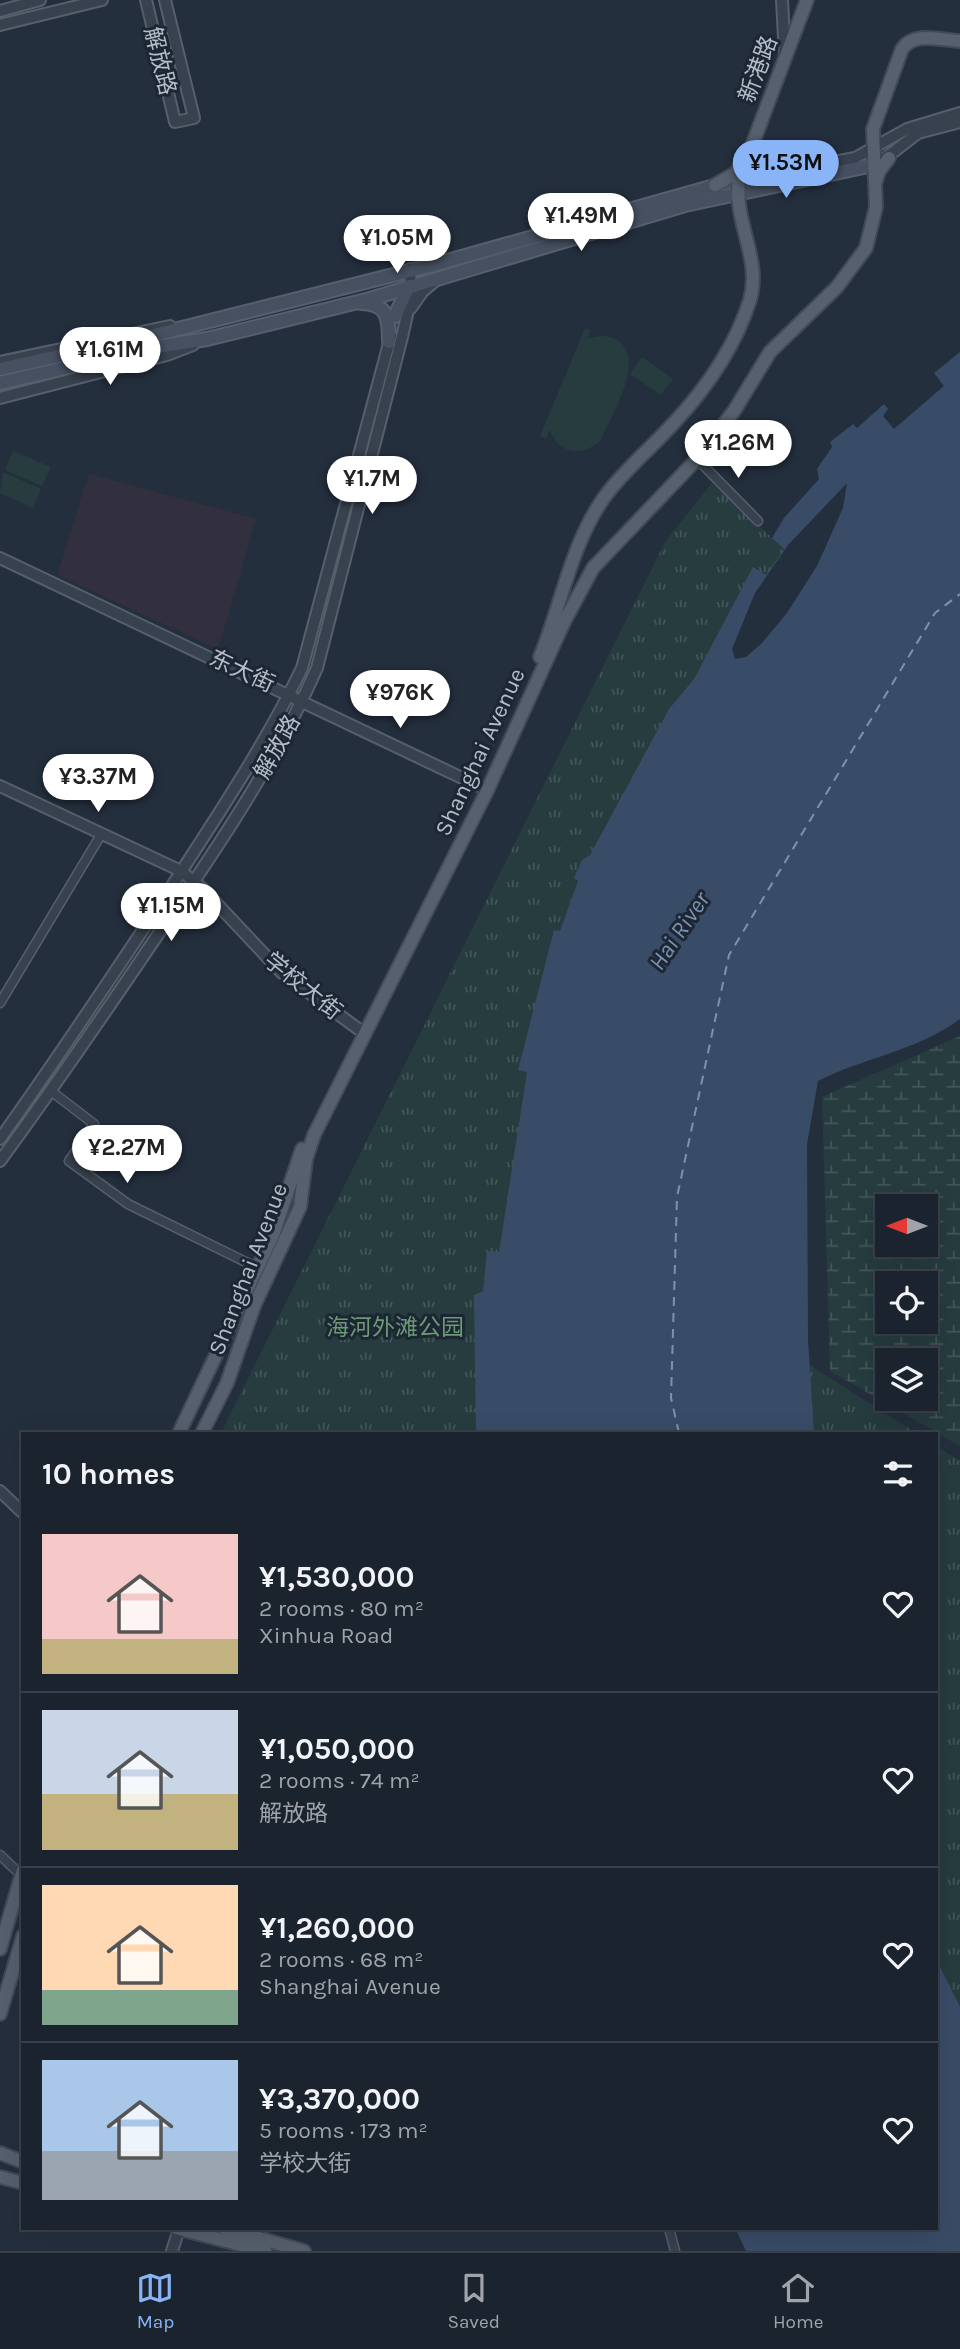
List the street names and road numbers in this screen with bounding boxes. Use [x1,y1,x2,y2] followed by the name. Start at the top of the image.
[139,24,181,98] street label: 解放路
[733,32,783,106] street label: 新港路
[205,644,279,698] street label: 东大街
[429,664,531,840] street label: Shanghai Avenue
[248,710,306,784] street label: 解放路
[259,947,347,1025] street label: 学校大街
[203,1179,293,1359] street label: Shanghai Avenue

